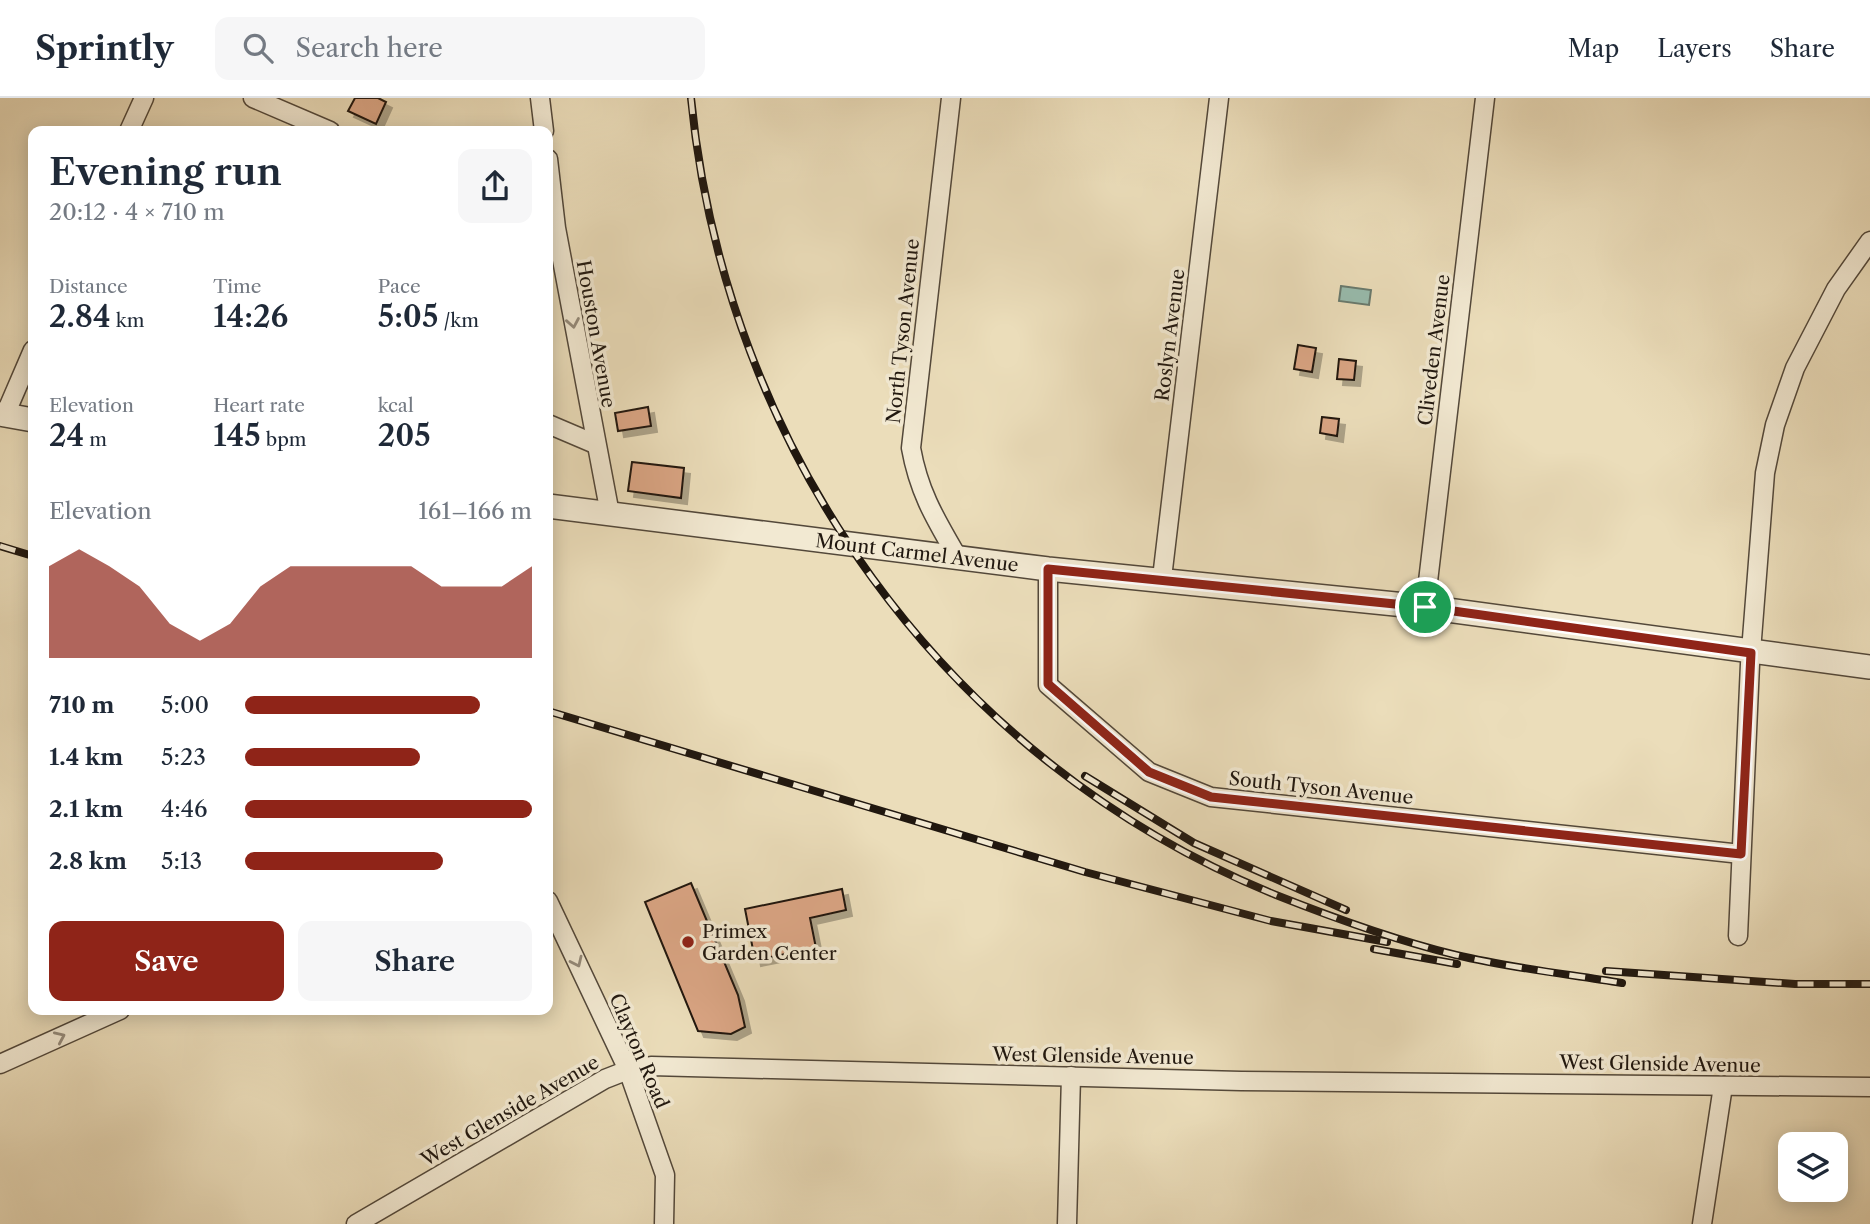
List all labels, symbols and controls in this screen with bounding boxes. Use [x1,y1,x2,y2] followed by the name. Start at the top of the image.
[215,17,705,80] search box
[35,28,173,69] text: Sprintly
[239,29,277,67] icon: search
[295,32,443,64] text: Search here
[1568,34,1619,63] text: Map
[1657,34,1732,63] text: Layers
[1770,34,1835,63] text: Share
[49,148,282,195] text: Evening run
[458,149,532,223] button: share
[49,198,225,226] text: 20:12 · 4 × 710 m
[882,238,924,424] street label: North Tyson Avenue
[572,258,620,410] street label: Houston Avenue
[1150,267,1190,403] street label: Roslyn Avenue
[1413,273,1455,427] street label: Cliveden Avenue
[49,275,128,298] text: Distance
[213,275,261,298] text: Time
[378,275,421,298] text: Pace
[49,298,111,335] text: 2.84
[213,298,288,335] text: 14:26
[378,298,438,335] text: 5:05
[111,309,144,332] text: km
[438,309,479,332] text: /km
[565,318,580,329] one-way arrow
[49,394,134,417] text: Elevation
[213,394,305,417] text: Heart rate
[378,394,414,417] text: kcal
[49,417,84,454] text: 24
[213,417,261,454] text: 145
[378,417,431,454] text: 205
[84,428,107,451] text: m
[261,428,307,451] text: bpm
[49,497,152,525] text: Elevation
[418,497,532,525] text: 161–166 m
[814,529,1020,577] street label: Mount Carmel Avenue
[1395,577,1455,637] pin
[1406,588,1444,626] icon: arrive
[49,691,114,719] text: 710 m
[161,691,209,719] text: 5:00
[49,743,123,771] text: 1.4 km
[161,743,206,771] text: 5:23
[1228,767,1414,809] street label: South Tyson Avenue
[49,795,123,823] text: 2.1 km
[161,795,208,823] text: 4:46
[49,847,127,875] text: 2.8 km
[161,847,202,875] text: 5:13
[702,920,837,965] place label: Primex Garden Center
[49,921,284,1001] button: Save
[298,921,532,1001] button: Share
[680,934,696,950] marker: Primex Garden Center
[569,955,583,968] one-way arrow
[604,990,674,1112] street label: Clayton Road
[53,1031,65,1045] one-way arrow
[991,1043,1194,1069] street label: West Glenside Avenue
[416,1051,603,1172] street label: West Glenside Avenue
[1558,1051,1761,1077] street label: West Glenside Avenue
[1778,1132,1848,1202] map controls
[1778,1132,1848,1202] button: layers

